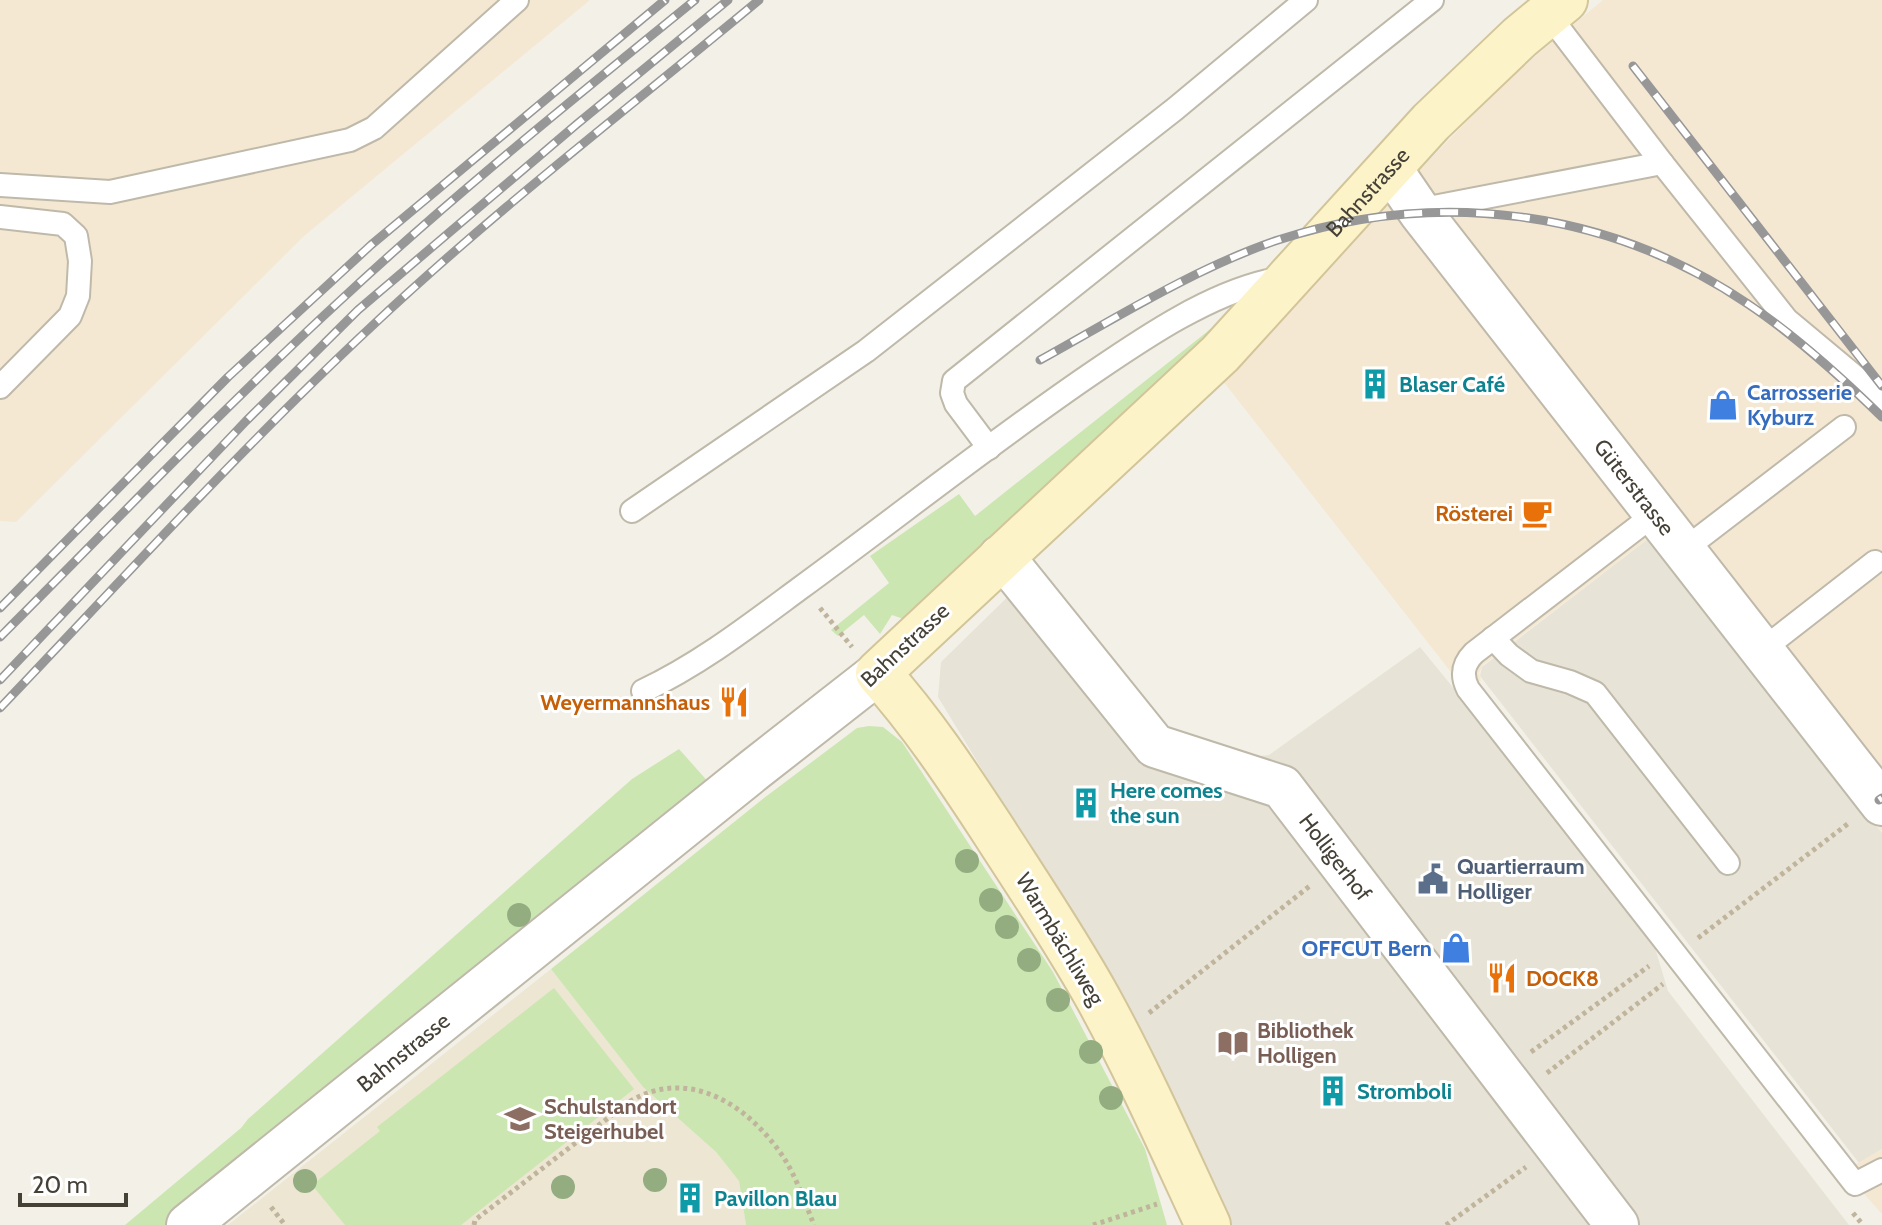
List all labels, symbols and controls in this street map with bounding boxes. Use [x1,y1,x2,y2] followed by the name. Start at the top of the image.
[1320,142,1415,242] street label: Bahnstrasse
[1358,367,1392,401] building icon: Blaser Café
[1399,371,1505,398] place label: Blaser Café
[1747,379,1852,431] place label: Carrosserie Kyburz
[1706,388,1740,422] shop icon: Carrosserie Kyburz
[1589,433,1681,541] street label: Güterstrasse
[1520,496,1554,530] cafe icon: Rösterei
[1435,500,1513,527] place label: Rösterei
[855,597,955,693] street label: Bahnstrasse
[717,685,751,719] restaurant icon: Weyermannshaus
[540,689,710,716] place label: Weyermannshaus
[1110,777,1223,829] place label: Here comes the sun
[1069,786,1103,820] building icon: Here comes the sun
[1294,808,1377,906] street label: Holligerhof
[1457,853,1585,905] place label: Quartierraum Holliger
[1416,862,1450,896] public building icon: Quartierraum Holliger
[1010,868,1111,1011] street label: Warmbächliweg
[1439,931,1473,965] shop icon: OFFCUT Bern
[1301,935,1432,962] place label: OFFCUT Bern
[1485,961,1519,995] restaurant icon: DOCK8
[1526,965,1599,992] place label: DOCK8
[351,1007,455,1097] street label: Bahnstrasse
[1257,1017,1354,1069] place label: Bibliothek Holligen
[1216,1026,1250,1060] library icon: Bibliothek Holligen
[1316,1074,1350,1108] building icon: Stromboli
[1357,1078,1452,1105] place label: Stromboli
[544,1093,677,1145] place label: Schulstandort Steigerhubel
[503,1102,537,1136] school or university icon: Schulstandort Steigerhubel
[20,1157,126,1207] scale bar
[32,1170,88,1199] text: 20 m
[673,1181,707,1215] building icon: Pavillon Blau
[714,1185,837,1212] place label: Pavillon Blau

